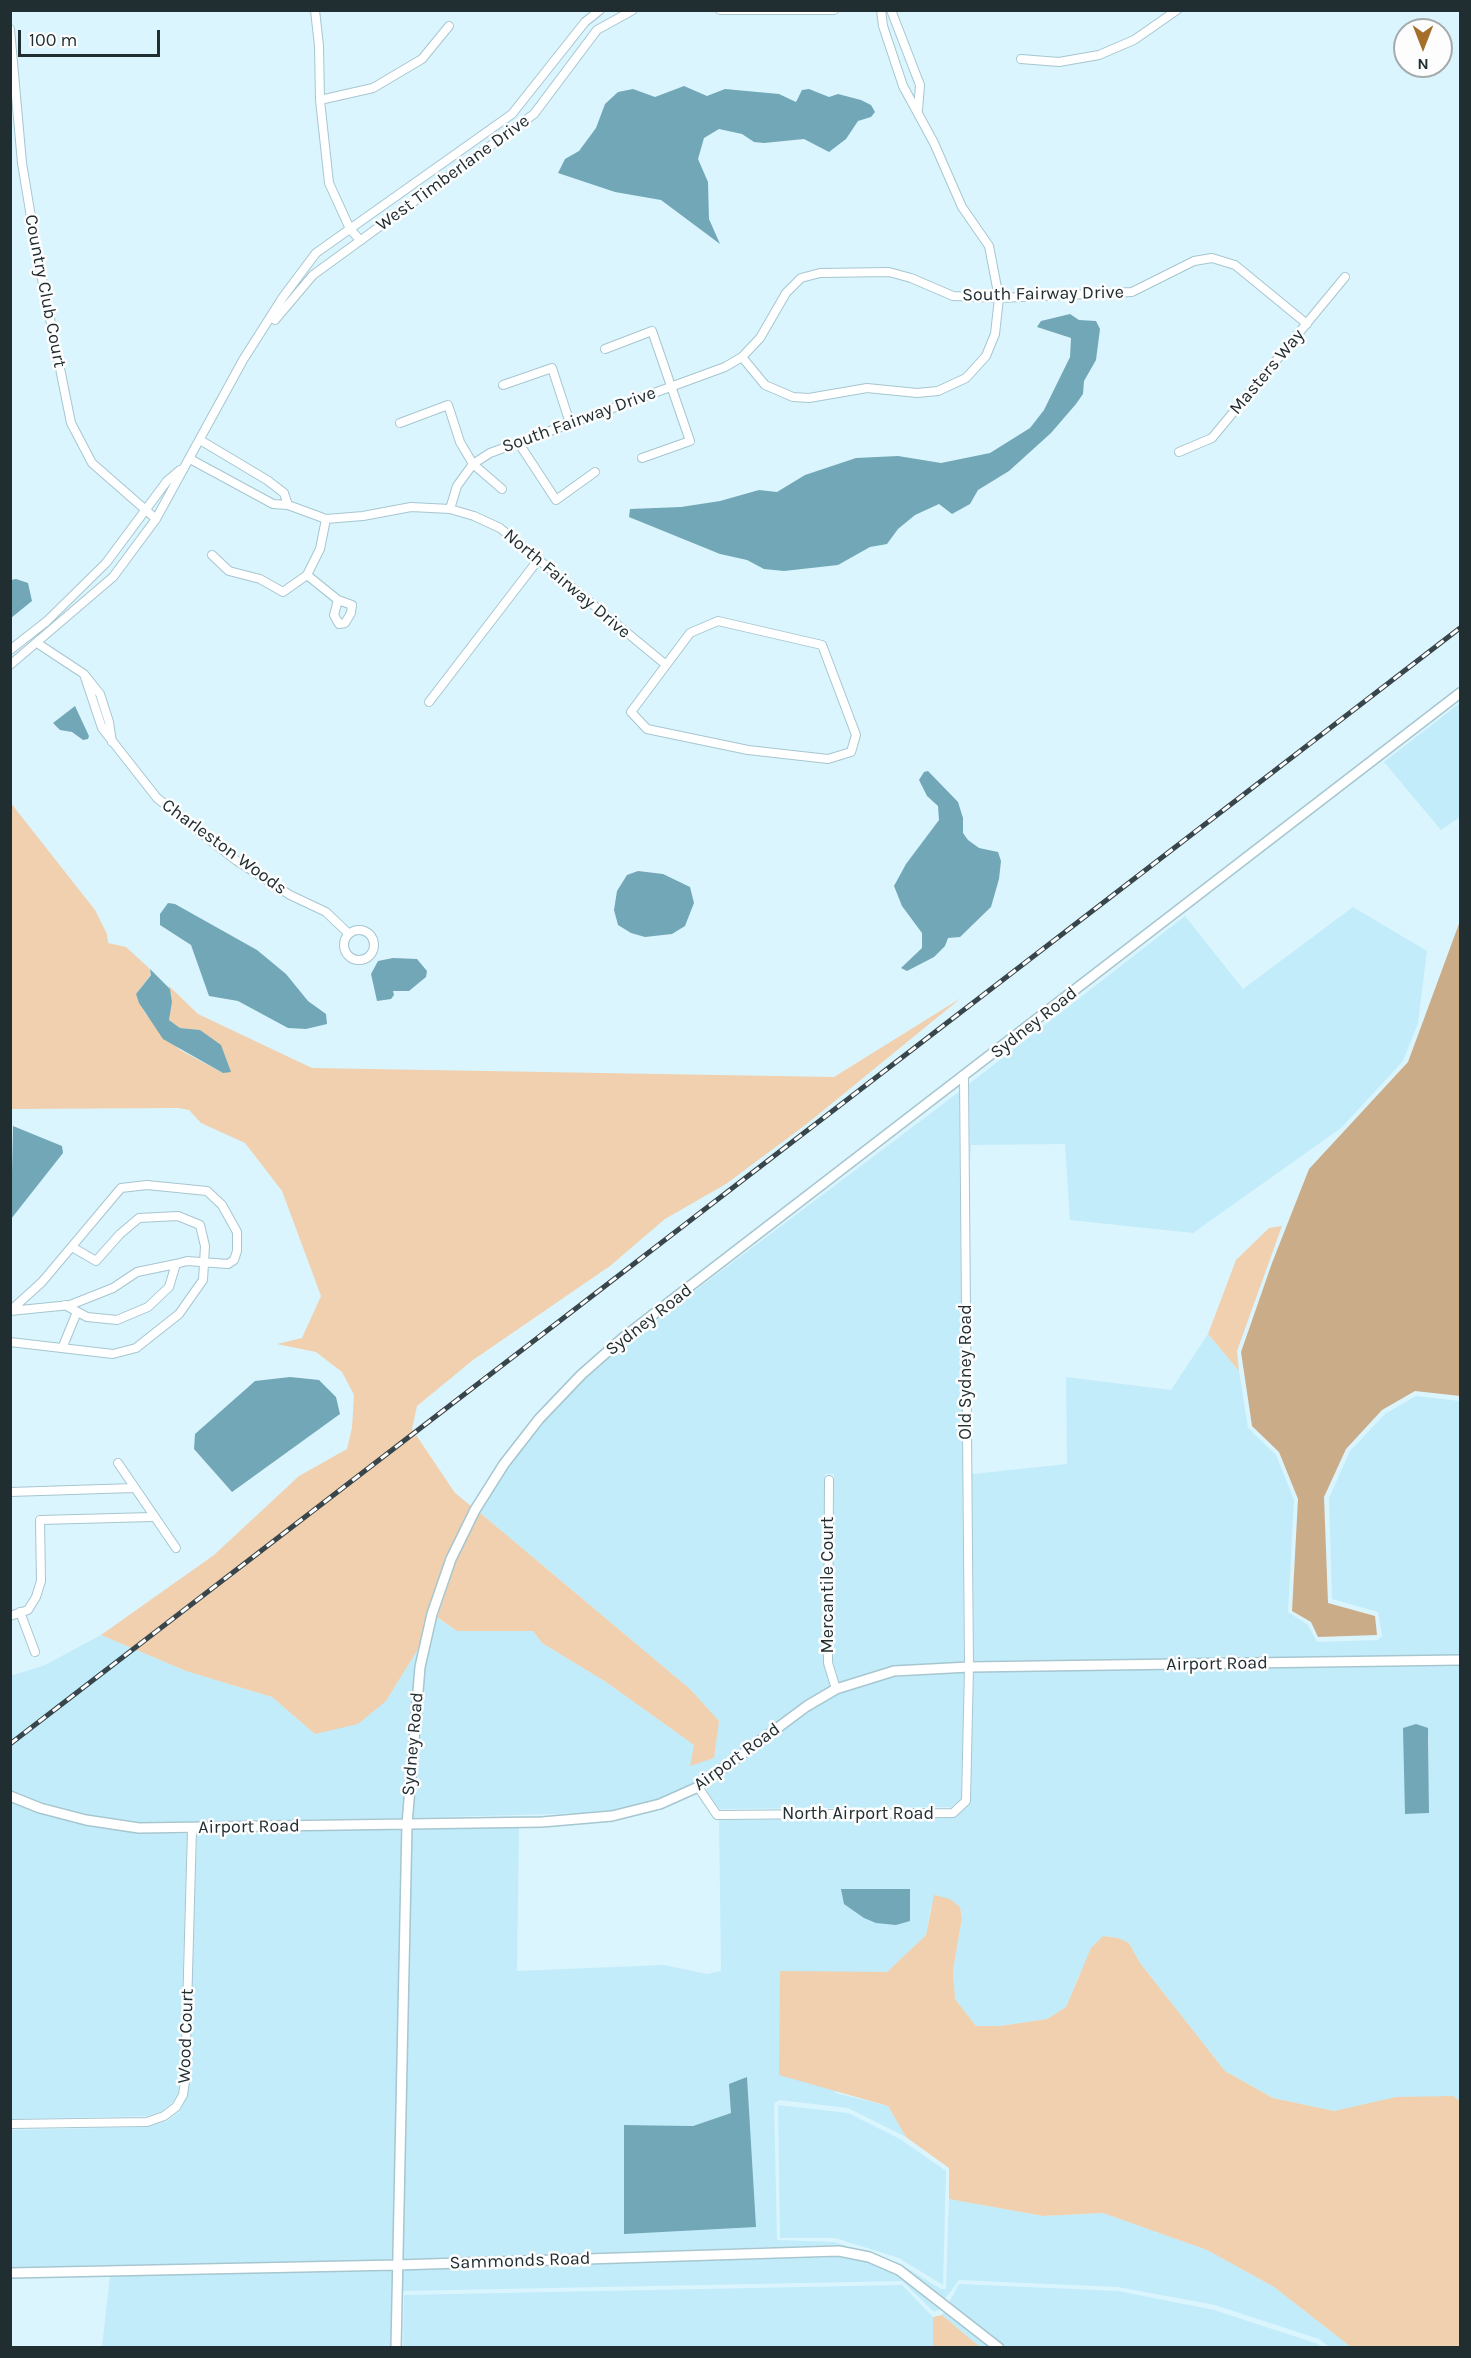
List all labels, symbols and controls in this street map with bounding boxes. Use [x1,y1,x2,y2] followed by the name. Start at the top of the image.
[21,18,164,56] scale bar
[1393,18,1453,78] north arrow
[29,29,77,51] text: 100 m
[1417,55,1429,74] text: N
[372,110,534,236] street label: West Timberlane Drive
[20,213,70,369] street label: Country Club Court
[962,282,1124,306] street label: South Fairway Drive
[1225,325,1309,419] street label: Masters Way
[499,382,659,458] street label: South Fairway Drive
[499,525,635,643] street label: North Fairway Drive
[157,794,291,900] street label: Charleston Woods
[986,982,1082,1064] street label: Sydney Road
[601,1279,697,1361] street label: Sydney Road
[955,1304,977,1440] street label: Old Sydney Road
[817,1517,839,1653] street label: Mercantile Court
[1166,1652,1268,1676] street label: Airport Road
[398,1691,428,1797] street label: Sydney Road
[690,1718,784,1796] street label: Airport Road
[782,1803,934,1825] street label: North Airport Road
[198,1815,300,1839] street label: Airport Road
[174,1988,198,2084] street label: Wood Court
[449,2248,591,2274] street label: Sammonds Road

